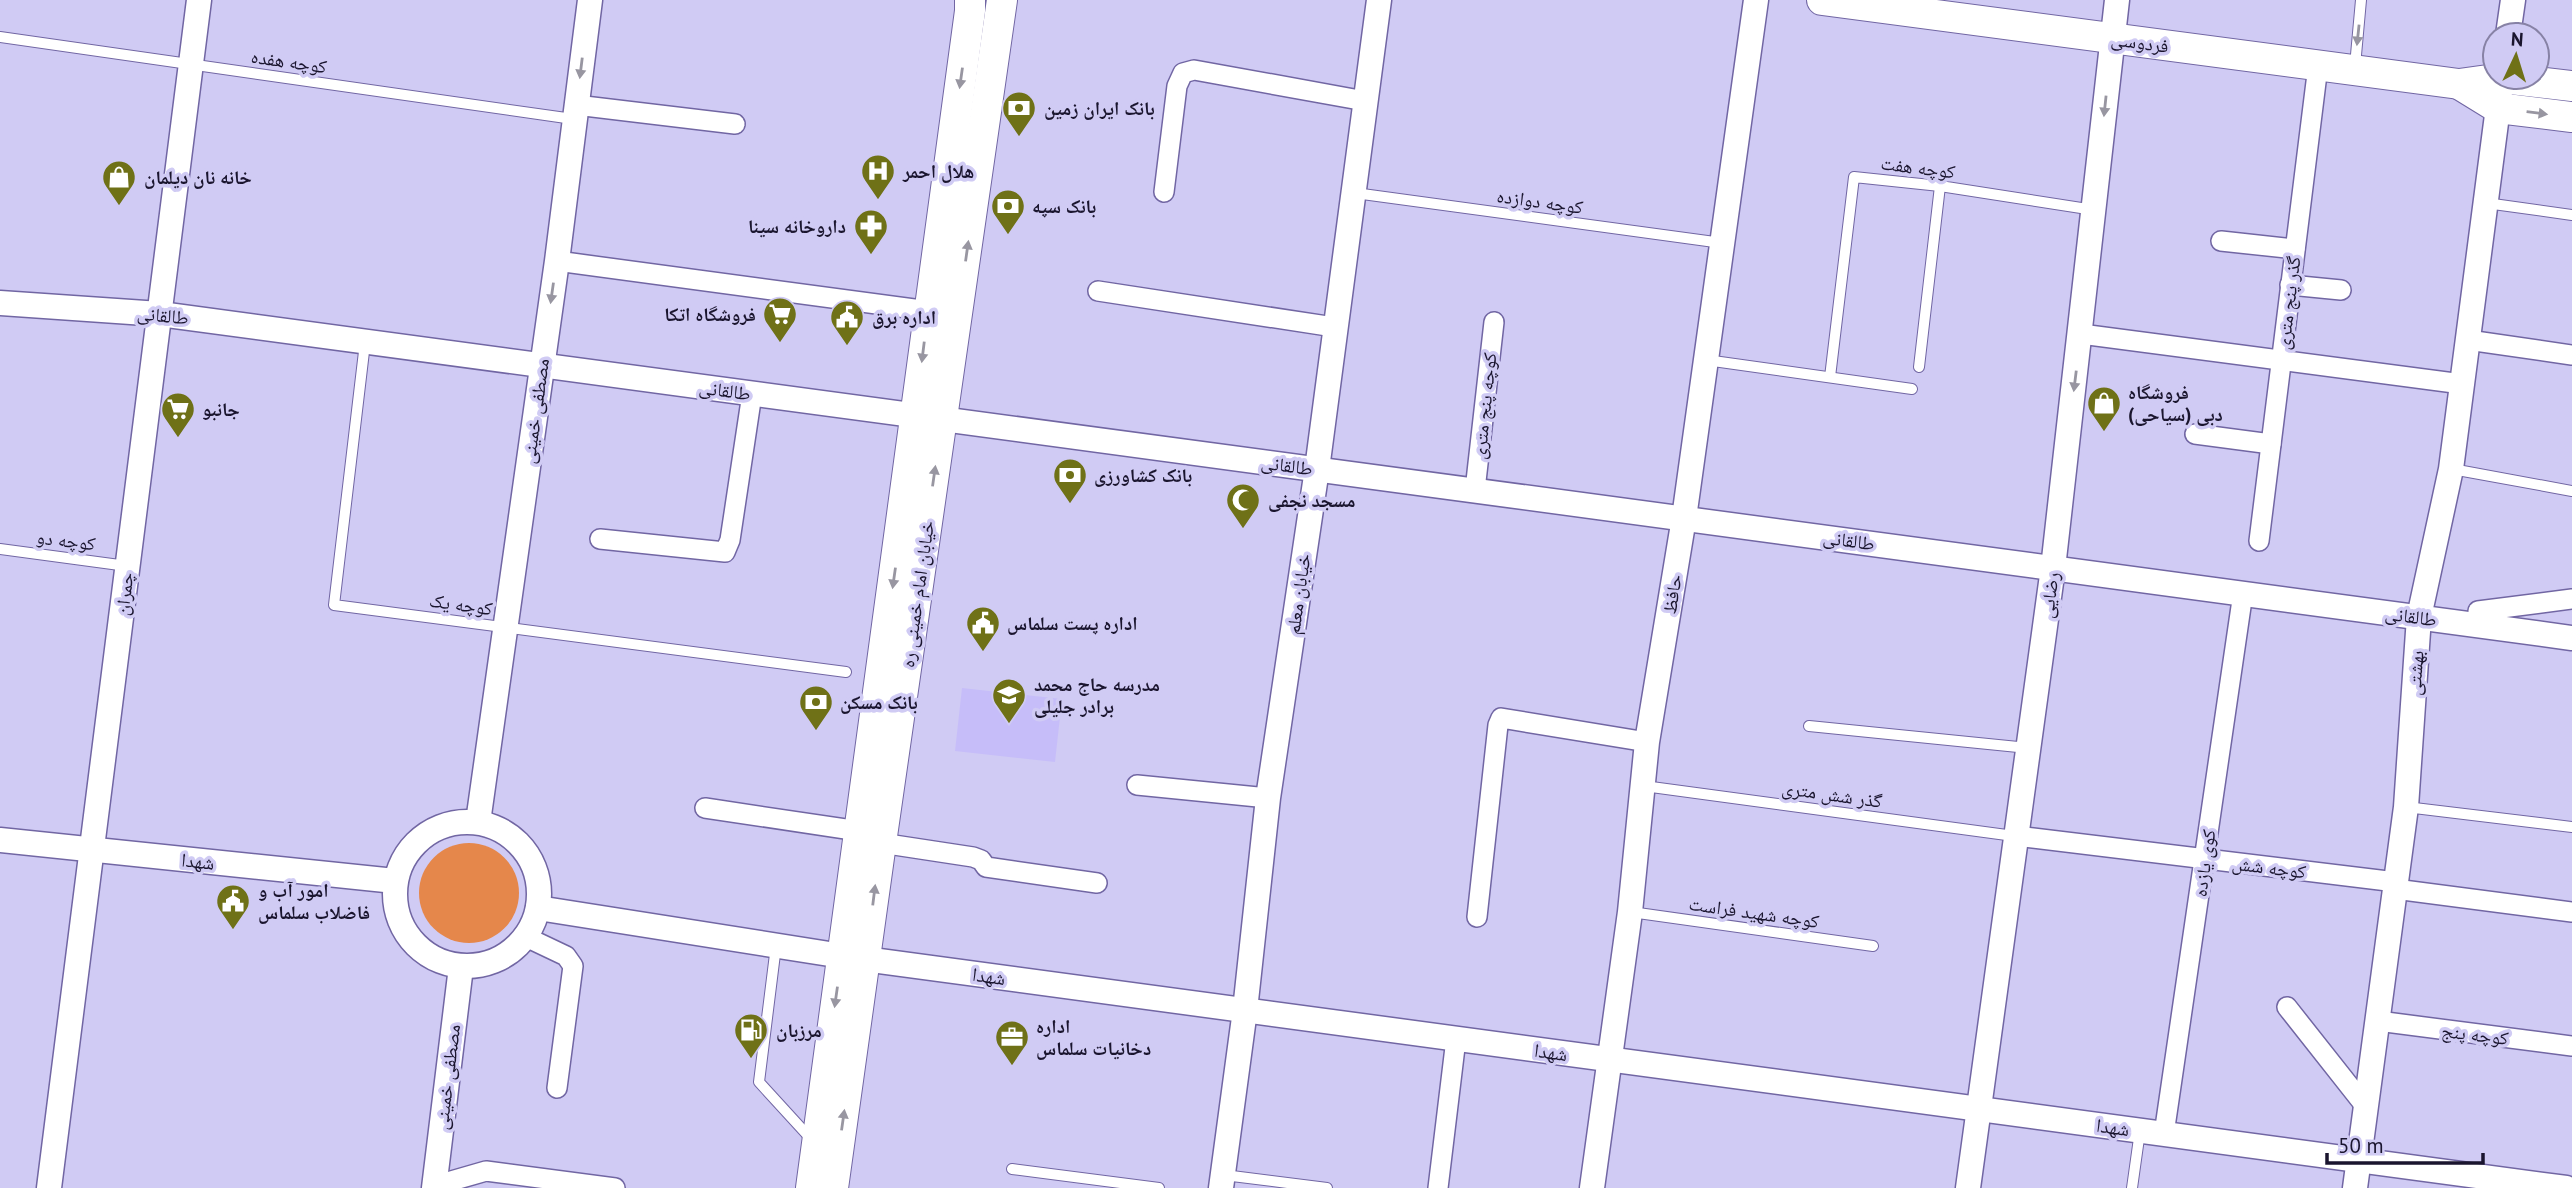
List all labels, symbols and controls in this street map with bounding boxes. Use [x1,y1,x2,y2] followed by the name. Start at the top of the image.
[2481,21,2551,91] north arrow
[2352,25,2363,47] one-way arrow
[2110,26,2170,58] street label: فردوسی
[2510,27,2524,51] text: N
[250,44,329,78] street label: کوچه هفده
[576,57,587,79] one-way arrow
[955,67,966,89] one-way arrow
[1000,89,1038,138] bank icon: بانک ایران زمین
[2099,95,2110,117] one-way arrow
[1044,96,1155,120] place label: بانک ایران زمین
[2526,107,2548,118] one-way arrow
[1879,151,1957,183] street label: کوچه هفت
[859,152,897,201] hospital icon: هلال احمر
[100,158,138,207] shop icon: خانه نان دیلمان
[902,159,974,183] place label: هلال احمر
[144,165,252,189] place label: خانه نان دیلمان
[1495,183,1585,219] street label: کوچه دوازده
[989,187,1027,236] bank icon: بانک سپه
[1032,194,1096,218] place label: بانک سپه
[852,207,890,256] pharmacy icon: داروخانه سینا
[748,214,846,238] place label: داروخانه سینا
[961,240,972,262] one-way arrow
[2270,255,2307,351] street label: گذر پنج متری
[546,282,557,304] one-way arrow
[761,295,799,344] supermarket icon: فروشگاه اتکا
[828,298,866,347] public building icon: اداره برق
[136,300,190,330] street label: طالقانی
[664,302,756,326] place label: فروشگاه اتکا
[872,305,936,329] place label: اداره برق
[918,341,929,363] one-way arrow
[1466,351,1503,461] street label: کوچه پنج متری
[516,357,554,465] street label: مصطفی خمینی
[2070,370,2081,392] one-way arrow
[698,375,752,405] street label: طالقانی
[2128,380,2223,426] place label: فروشگاه دبی (سیاحی)
[2085,384,2123,433] shop icon: فروشگاه دبی (سیاحی)
[159,390,197,439] supermarket icon: جانبو
[202,397,240,421] place label: جانبو
[1260,450,1314,480] street label: طالقانی
[1051,456,1089,505] bank icon: بانک کشاورزی
[1094,463,1192,487] place label: بانک کشاورزی
[929,465,940,487] one-way arrow
[1224,481,1262,530] mosque icon: مسجد نجفی
[1268,488,1355,512] place label: مسجد نجفی
[895,519,941,669] street label: خیابان امام خمینی ره
[35,524,97,556] street label: کوچه دو
[1822,525,1876,555] street label: طالقانی
[1280,552,1317,636] street label: خیابان معلم
[888,567,899,589] one-way arrow
[2034,570,2064,620] street label: رضایی
[109,571,139,617] street label: چمران
[1657,573,1687,615] street label: حافظ
[428,588,494,620] street label: کوچه یک
[2384,601,2438,631] street label: طالقانی
[964,604,1002,653] public building icon: اداره پست سلماس
[1007,611,1138,635] place label: اداره پست سلماس
[2401,650,2429,696] street label: بهشتی
[1034,672,1160,718] place label: مدرسه حاج محمد برادر جلیلی
[990,676,1028,725] school or university icon: مدرسه حاج محمد برادر جلیلی
[797,683,835,732] bank icon: بانک مسکن
[840,690,918,714] place label: بانک مسکن
[1780,775,1884,813] street label: گذر شش متری
[2187,828,2221,898] street label: کوی یازده
[180,847,216,875] street label: شهدا
[2231,851,2307,883] street label: کوچه شش
[258,878,370,924] place label: امور آب و فاضلاب سلماس
[214,882,252,931] public building icon: امور آب و فاضلاب سلماس
[868,884,879,906] one-way arrow
[1687,891,1821,933] street label: کوچه شهید فراست
[971,962,1007,990] street label: شهدا
[831,987,842,1009] one-way arrow
[732,1011,770,1060] fuel station icon: مرزبان
[1036,1014,1151,1060] place label: اداره دخانیات سلماس
[776,1018,822,1042] place label: مرزبان
[993,1018,1031,1067] office icon: اداره دخانیات سلماس
[2440,1018,2510,1051] street label: کوچه پنج
[429,1023,465,1131] street label: مصطفی خمینی
[1533,1038,1569,1066] street label: شهدا
[838,1109,849,1131] one-way arrow
[2095,1113,2131,1141] street label: شهدا
[2327,1122,2483,1166] scale bar
[2338,1132,2384,1159] text: 50 m

